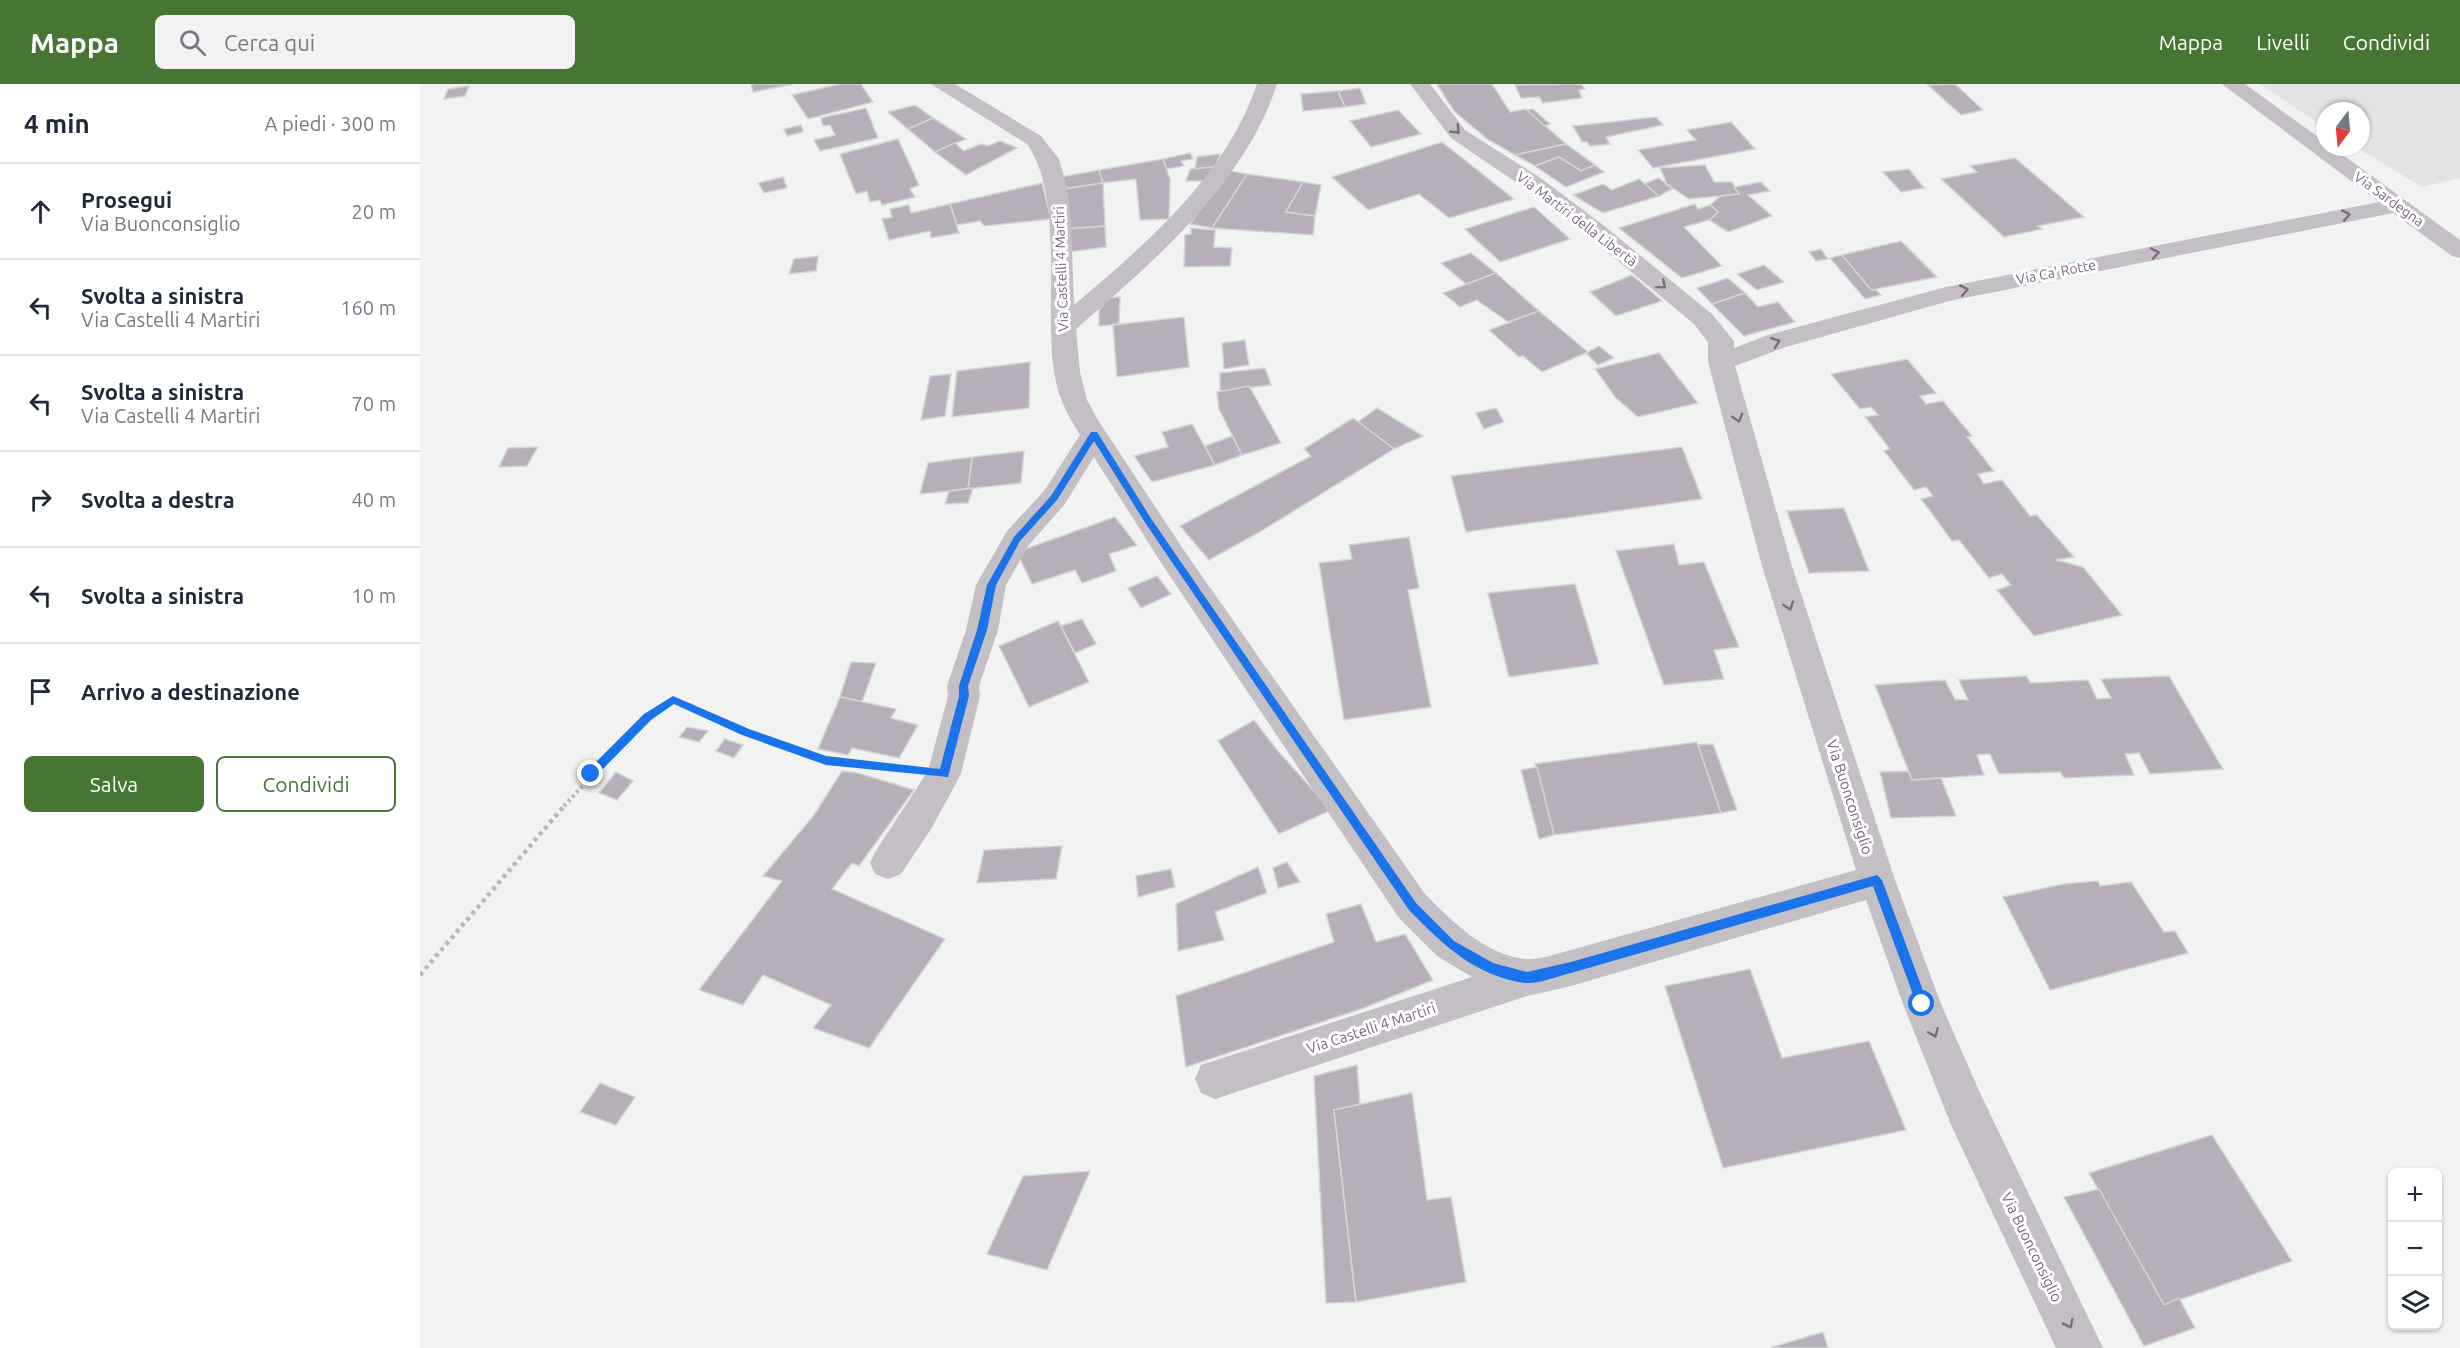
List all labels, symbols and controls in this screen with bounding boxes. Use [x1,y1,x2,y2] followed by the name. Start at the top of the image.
[155,15,575,69] search box
[176,26,209,59] icon: search
[30,27,119,58] text: Mappa
[224,30,315,55] text: Cerca qui
[2159,30,2223,54] text: Mappa
[2256,30,2310,54] text: Livelli
[2343,30,2430,54] text: Condividi
[2316,102,2370,156] north arrow
[24,109,90,138] text: 4 min
[265,112,396,135] text: A piedi · 300 m
[1448,123,1459,134] one-way arrow
[1514,168,1640,270] street label: Via Martiri della Libertà
[2351,168,2427,230] street label: Via Sardegna
[81,187,172,212] text: Prosegui
[24,195,57,228] icon: ahead
[352,200,396,223] text: 20 m
[1051,206,1071,332] street label: Via Castelli 4 Martiri
[2341,209,2351,222] one-way arrow
[81,212,241,235] text: Via Buonconsiglio
[2150,247,2160,260] one-way arrow
[2015,256,2097,288] street label: Via Ca' Rotte
[1655,277,1666,288] one-way arrow
[81,283,244,308] text: Svolta a sinistra
[1958,284,1968,297] one-way arrow
[24,291,57,324] icon: left
[340,296,396,319] text: 160 m
[81,308,260,331] text: Via Castelli 4 Martiri
[1770,336,1780,349] one-way arrow
[81,379,244,404] text: Svolta a sinistra
[24,387,57,420] icon: left
[352,392,396,415] text: 70 m
[81,404,260,427] text: Via Castelli 4 Martiri
[1731,412,1743,423] one-way arrow
[24,483,57,516] icon: right
[81,487,235,512] text: Svolta a destra
[352,488,396,511] text: 40 m
[24,579,57,612] icon: left
[81,583,244,608] text: Svolta a sinistra
[352,584,396,607] text: 10 m
[1782,600,1795,611] one-way arrow
[24,675,57,708] icon: arrive
[81,679,300,704] text: Arrivo a destinazione
[1823,737,1877,857] street label: Via Buonconsiglio
[24,756,204,812] button: Salva
[216,756,396,812] button: Condividi
[577,760,603,786] route end
[1908,990,1934,1016] route start
[1304,999,1438,1057] street label: Via Castelli 4 Martiri
[1927,1026,1939,1037] one-way arrow
[2388,1168,2442,1330] map controls
[2388,1168,2442,1222] button: +
[1998,1190,2066,1304] street label: Via Buonconsiglio
[2388,1222,2442,1276] button: −
[2388,1276,2442,1330] button: layers
[2061,1318,2073,1329] one-way arrow

